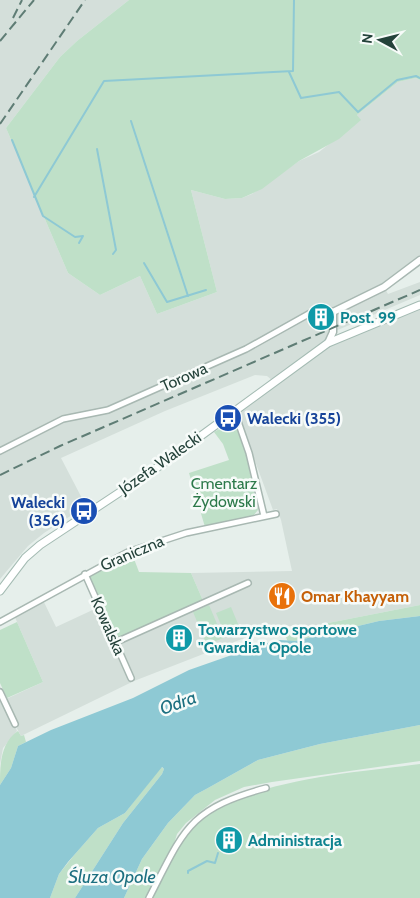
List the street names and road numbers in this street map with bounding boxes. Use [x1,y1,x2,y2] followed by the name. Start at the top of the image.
[158,358,210,396] street label: Torowa
[114,428,205,499] street label: Józefa Walecki
[97,531,167,575] street label: Graniczna
[87,594,129,658] street label: Kowalska

